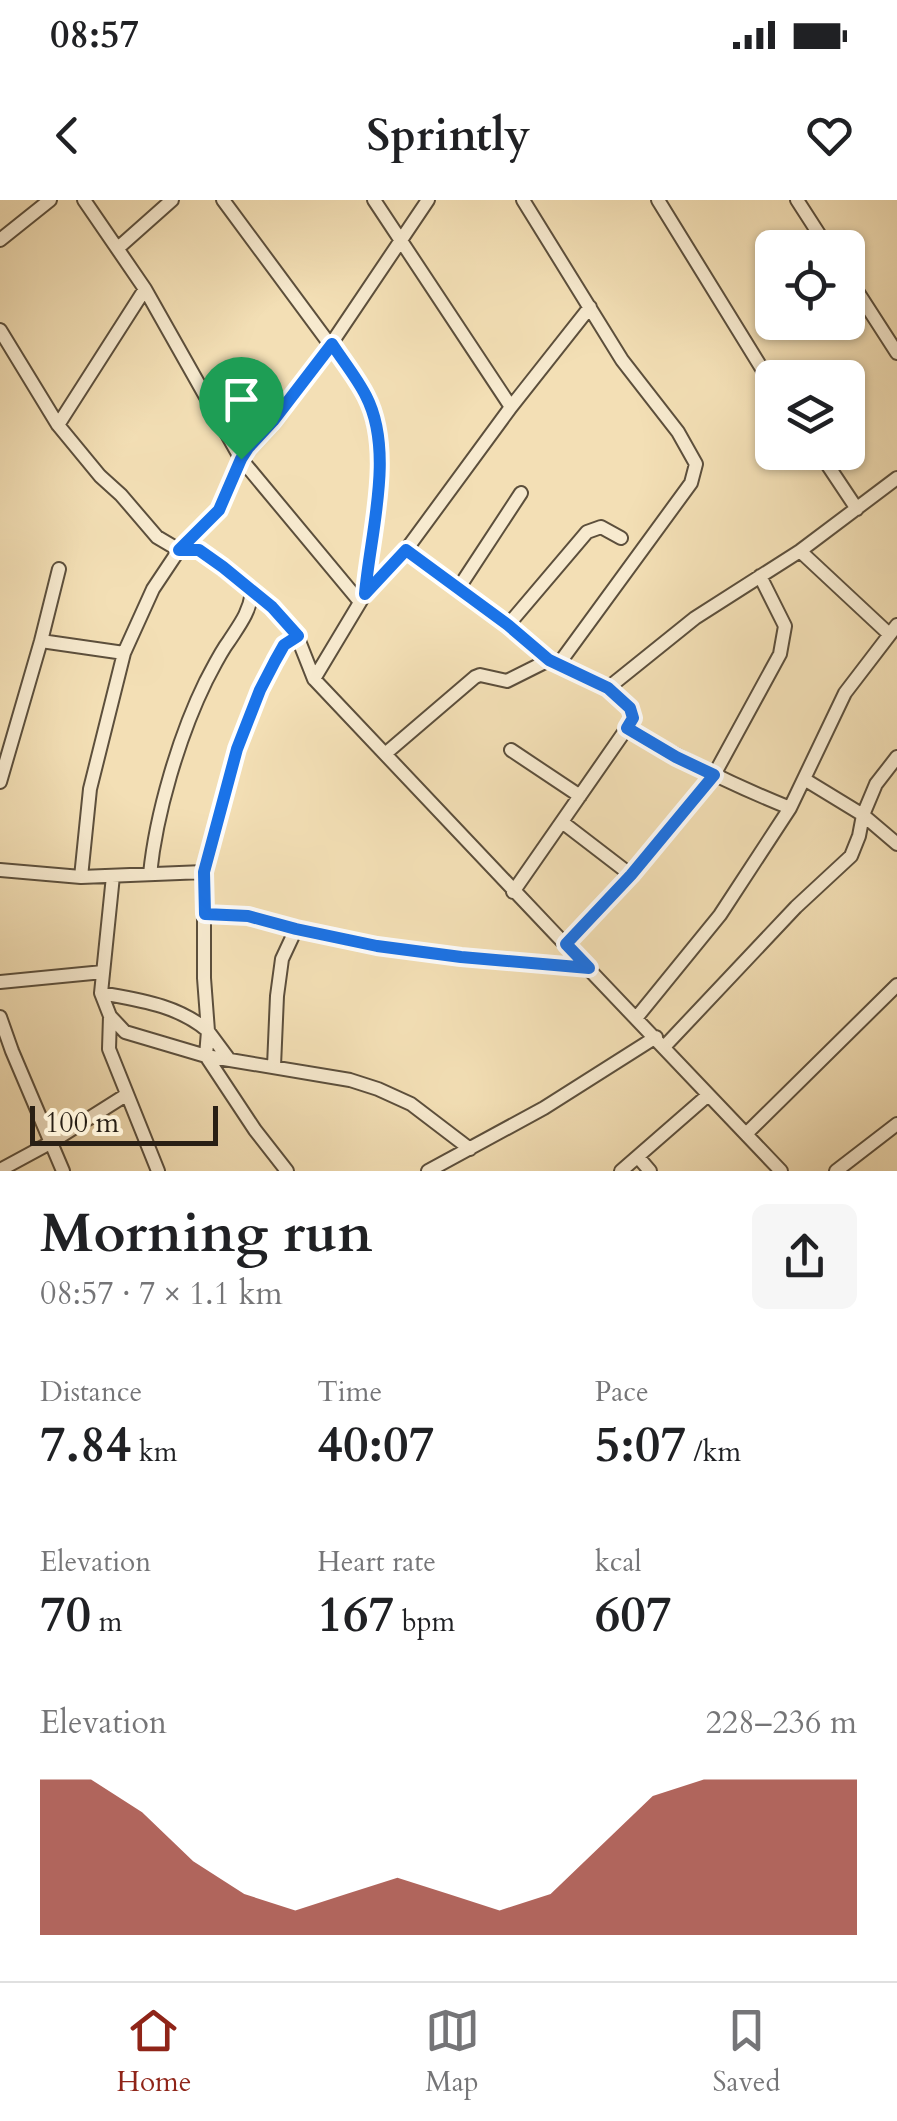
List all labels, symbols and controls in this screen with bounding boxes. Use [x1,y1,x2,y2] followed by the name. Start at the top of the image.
[50,9,139,61] text: 08:57
[367,105,530,166] text: Sprintly
[40,108,95,163] icon: back
[802,108,857,163] icon: heart
[755,230,865,470] map controls
[755,230,865,340] button: locate
[199,357,284,460] pin
[755,360,865,470] button: layers
[214,372,269,427] icon: arrive
[30,1101,218,1146] scale bar
[45,1104,119,1142] text: 100 m
[40,1197,373,1271] text: Morning run
[752,1204,857,1309] button: share
[40,1272,283,1316] text: 08:57 · 7 × 1.1 km
[40,1373,142,1411] text: Distance
[317,1373,382,1411] text: Time
[595,1373,649,1411] text: Pace
[40,1411,131,1479] text: 7.84
[317,1411,434,1479] text: 40:07
[595,1411,686,1479] text: 5:07
[131,1433,178,1471] text: km
[686,1433,741,1471] text: /km
[40,1543,151,1581] text: Elevation
[317,1543,436,1581] text: Heart rate
[595,1543,642,1581] text: kcal
[40,1581,91,1649] text: 70
[317,1581,394,1649] text: 167
[595,1581,672,1649] text: 607
[91,1603,122,1641] text: m
[394,1603,455,1641] text: bpm
[40,1701,167,1745] text: Elevation
[705,1701,857,1745] text: 228–236 m
[117,2003,191,2101] tab: Home
[425,2003,480,2101] tab: Map
[713,2003,780,2101] tab: Saved

